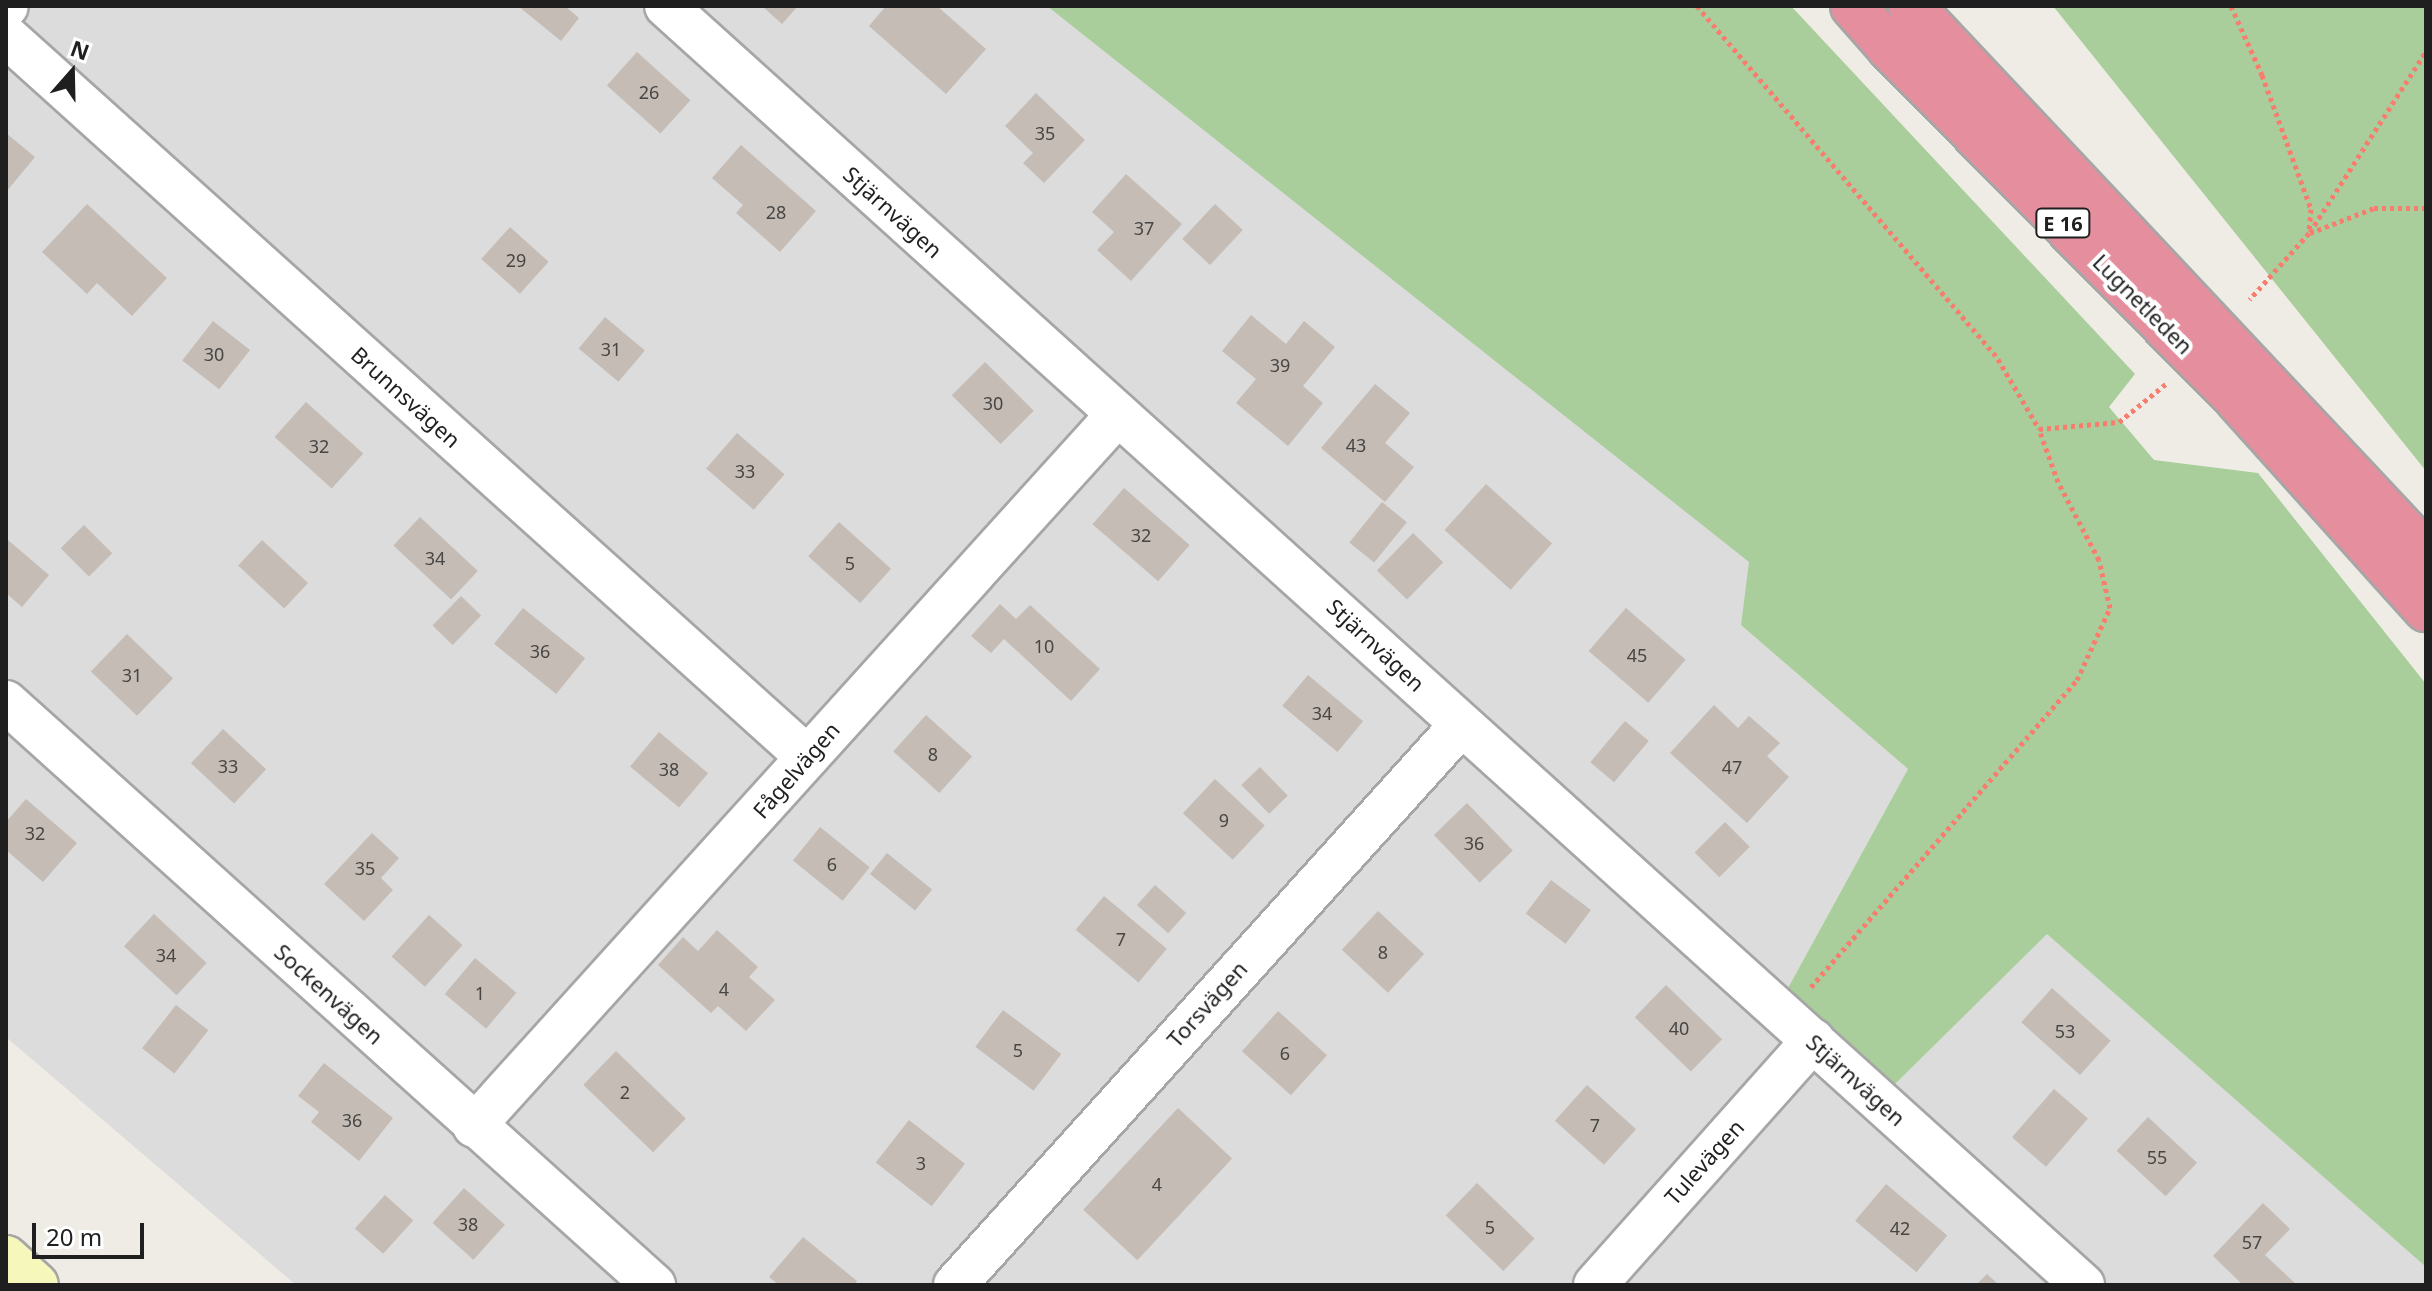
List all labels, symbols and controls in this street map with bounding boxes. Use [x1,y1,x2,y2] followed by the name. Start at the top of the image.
[32,32,112,112] north arrow
[67,32,94,67] text: N
[639,81,659,103] house number: 26
[1035,122,1055,144] house number: 35
[838,161,948,263] street label: Stjärnvägen
[766,201,786,223] house number: 28
[2035,207,2091,239] road number: E 16
[1134,217,1154,239] house number: 37
[506,249,526,271] house number: 29
[2088,249,2198,359] street label: Lugnetleden
[601,338,621,360] house number: 31
[346,341,466,453] street label: Brunnsvägen
[204,343,224,365] house number: 30
[1270,354,1290,376] house number: 39
[983,392,1003,414] house number: 30
[1346,434,1366,456] house number: 43
[309,435,329,457] house number: 32
[735,460,755,482] house number: 33
[1131,524,1151,546] house number: 32
[425,547,445,569] house number: 34
[845,552,855,574] house number: 5
[1322,593,1430,697] street label: Stjärnvägen
[1034,635,1054,657] house number: 10
[530,640,550,662] house number: 36
[1627,644,1647,666] house number: 45
[122,664,142,686] house number: 31
[1312,702,1332,724] house number: 34
[747,717,845,823] street label: Fågelvägen
[928,743,938,765] house number: 8
[218,755,238,777] house number: 33
[1722,756,1742,778] house number: 47
[659,758,679,780] house number: 38
[1219,809,1229,831] house number: 9
[25,822,45,844] house number: 32
[1464,832,1484,854] house number: 36
[827,853,837,875] house number: 6
[355,857,375,879] house number: 35
[1116,928,1126,950] house number: 7
[269,938,389,1050] street label: Sockenvägen
[1378,941,1388,963] house number: 8
[156,944,176,966] house number: 34
[1161,956,1253,1052] street label: Torsvägen
[719,978,729,1000] house number: 4
[475,982,485,1004] house number: 1
[1669,1017,1689,1039] house number: 40
[2055,1020,2075,1042] house number: 53
[1801,1029,1911,1131] street label: Stjärnvägen
[1013,1039,1023,1061] house number: 5
[1280,1042,1290,1064] house number: 6
[620,1081,630,1103] house number: 2
[342,1109,362,1131] house number: 36
[1590,1114,1600,1136] house number: 7
[1659,1114,1749,1210] street label: Tulevägen
[2147,1146,2167,1168] house number: 55
[916,1152,926,1174] house number: 3
[1152,1173,1162,1195] house number: 4
[36,1207,148,1257] scale bar
[458,1213,478,1235] house number: 38
[1485,1216,1495,1238] house number: 5
[1890,1217,1910,1239] house number: 42
[46,1220,102,1253] text: 20 m
[2242,1231,2262,1253] house number: 57

